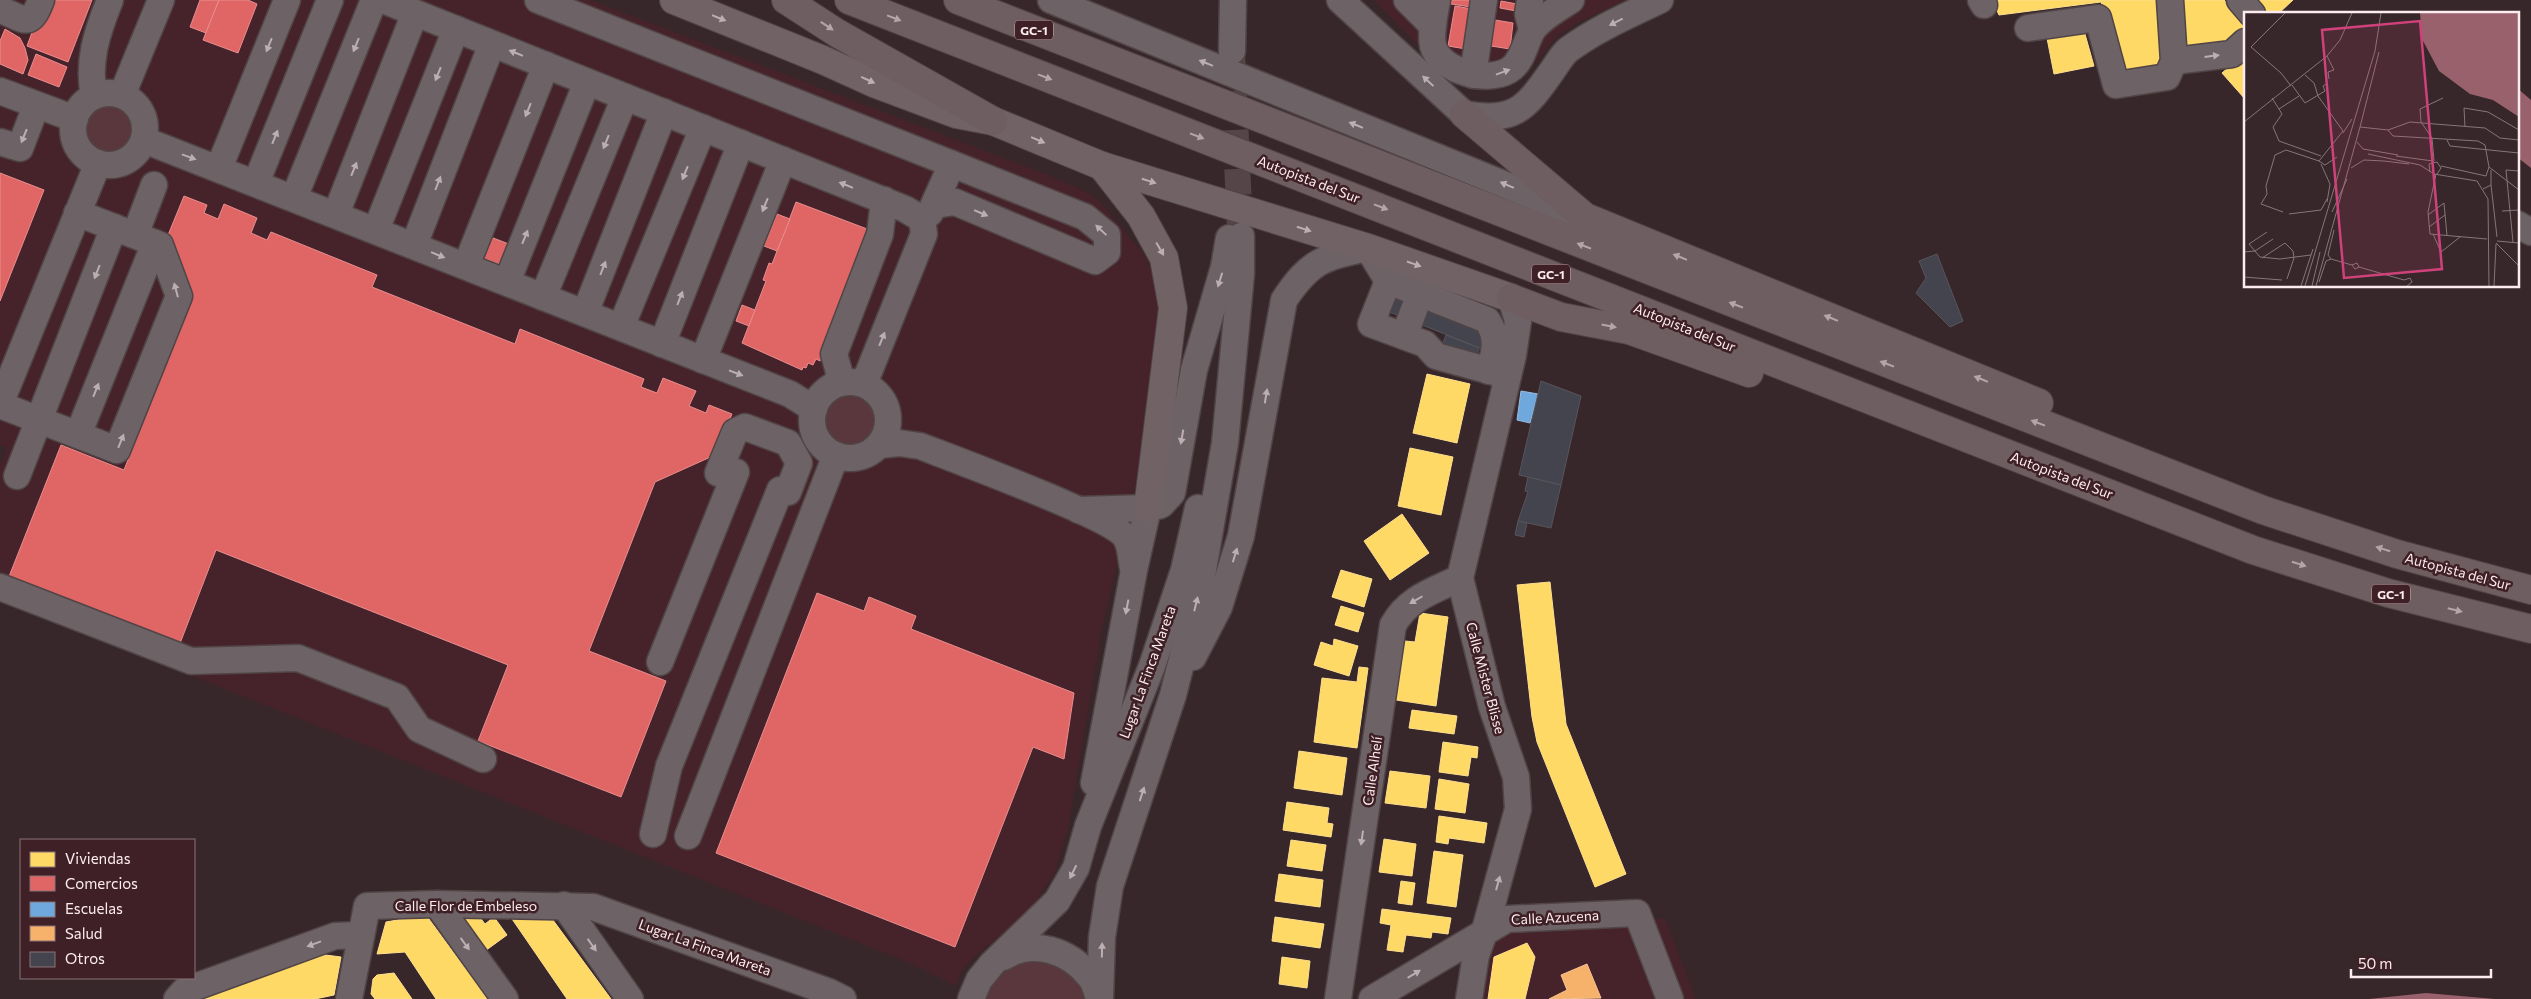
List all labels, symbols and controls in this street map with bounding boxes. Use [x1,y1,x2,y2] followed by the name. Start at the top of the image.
[2244,12,2518,288] inset map
[712,14,727,22] one-way arrow
[887,14,902,22] one-way arrow
[1609,18,1623,26] one-way arrow
[1015,20,1053,40] road number: GC-1
[820,22,833,31] one-way arrow
[265,38,273,53] one-way arrow
[351,38,359,52] one-way arrow
[508,49,523,57] one-way arrow
[2204,52,2220,60] one-way arrow
[1198,59,1213,67] one-way arrow
[434,67,441,82] one-way arrow
[1496,68,1511,76] one-way arrow
[1038,73,1053,81] one-way arrow
[1422,75,1434,87] one-way arrow
[861,77,875,85] one-way arrow
[524,103,531,118] one-way arrow
[1349,121,1363,129] one-way arrow
[20,129,28,144] one-way arrow
[271,130,279,145] one-way arrow
[1190,132,1205,140] one-way arrow
[602,135,610,149] one-way arrow
[1030,136,1045,144] one-way arrow
[1255,152,1363,207] street label: Autopista del Sur
[182,154,197,161] one-way arrow
[350,162,358,176] one-way arrow
[680,166,688,180] one-way arrow
[434,175,442,190] one-way arrow
[1141,177,1156,185] one-way arrow
[838,181,853,189] one-way arrow
[1500,181,1514,189] one-way arrow
[761,198,769,213] one-way arrow
[1374,204,1388,212] one-way arrow
[974,210,988,218] one-way arrow
[1095,224,1107,236] one-way arrow
[1296,225,1311,233] one-way arrow
[521,229,529,244] one-way arrow
[1576,242,1591,250] one-way arrow
[1155,243,1164,256] one-way arrow
[431,251,445,259] one-way arrow
[1673,252,1687,260] one-way arrow
[599,260,607,275] one-way arrow
[1407,260,1422,268] one-way arrow
[1532,264,1570,284] road number: GC-1
[92,265,100,280] one-way arrow
[1216,272,1224,287] one-way arrow
[172,282,180,298] one-way arrow
[676,290,684,305] one-way arrow
[1631,299,1739,355] street label: Autopista del Sur
[1728,301,1743,308] one-way arrow
[1823,314,1838,322] one-way arrow
[1601,323,1617,331] one-way arrow
[879,331,886,346] one-way arrow
[1879,360,1894,368] one-way arrow
[729,369,744,377] one-way arrow
[1974,375,1988,383] one-way arrow
[93,383,101,397] one-way arrow
[1263,387,1271,403] one-way arrow
[2031,419,2046,426] one-way arrow
[1178,430,1186,446] one-way arrow
[118,434,126,448] one-way arrow
[2008,448,2116,503] street label: Autopista del Sur
[2375,545,2390,552] one-way arrow
[1232,548,1240,563] one-way arrow
[2403,549,2513,593] street label: Autopista del Sur
[2292,561,2307,569] one-way arrow
[2372,584,2410,604] road number: GC-1
[1409,596,1424,604] one-way arrow
[1193,597,1201,612] one-way arrow
[1122,600,1130,616] one-way arrow
[1115,603,1179,741] street label: Lugar La Finca Mareta
[2448,606,2463,614] one-way arrow
[1463,620,1509,736] street label: Calle Mister Blisse
[1359,735,1385,807] street label: Calle Alhelí
[1138,786,1146,801] one-way arrow
[1357,830,1365,846] one-way arrow
[20,839,195,979] legend
[65,849,131,867] text: Viviendas
[1069,865,1077,880] one-way arrow
[65,874,138,892] text: Comercios
[1494,875,1502,890] one-way arrow
[395,897,537,914] street label: Calle Flor de Embeleso
[65,899,123,917] text: Escuelas
[1511,906,1599,928] street label: Calle Azucena
[636,915,774,979] street label: Lugar La Finca Mareta
[65,924,103,942] text: Salud
[460,937,470,951] one-way arrow
[587,938,597,952] one-way arrow
[306,941,321,948] one-way arrow
[1098,942,1106,958] one-way arrow
[2351,946,2491,978] scale bar
[65,949,105,967] text: Otros
[2358,954,2392,972] text: 50 m
[1408,969,1421,978] one-way arrow

